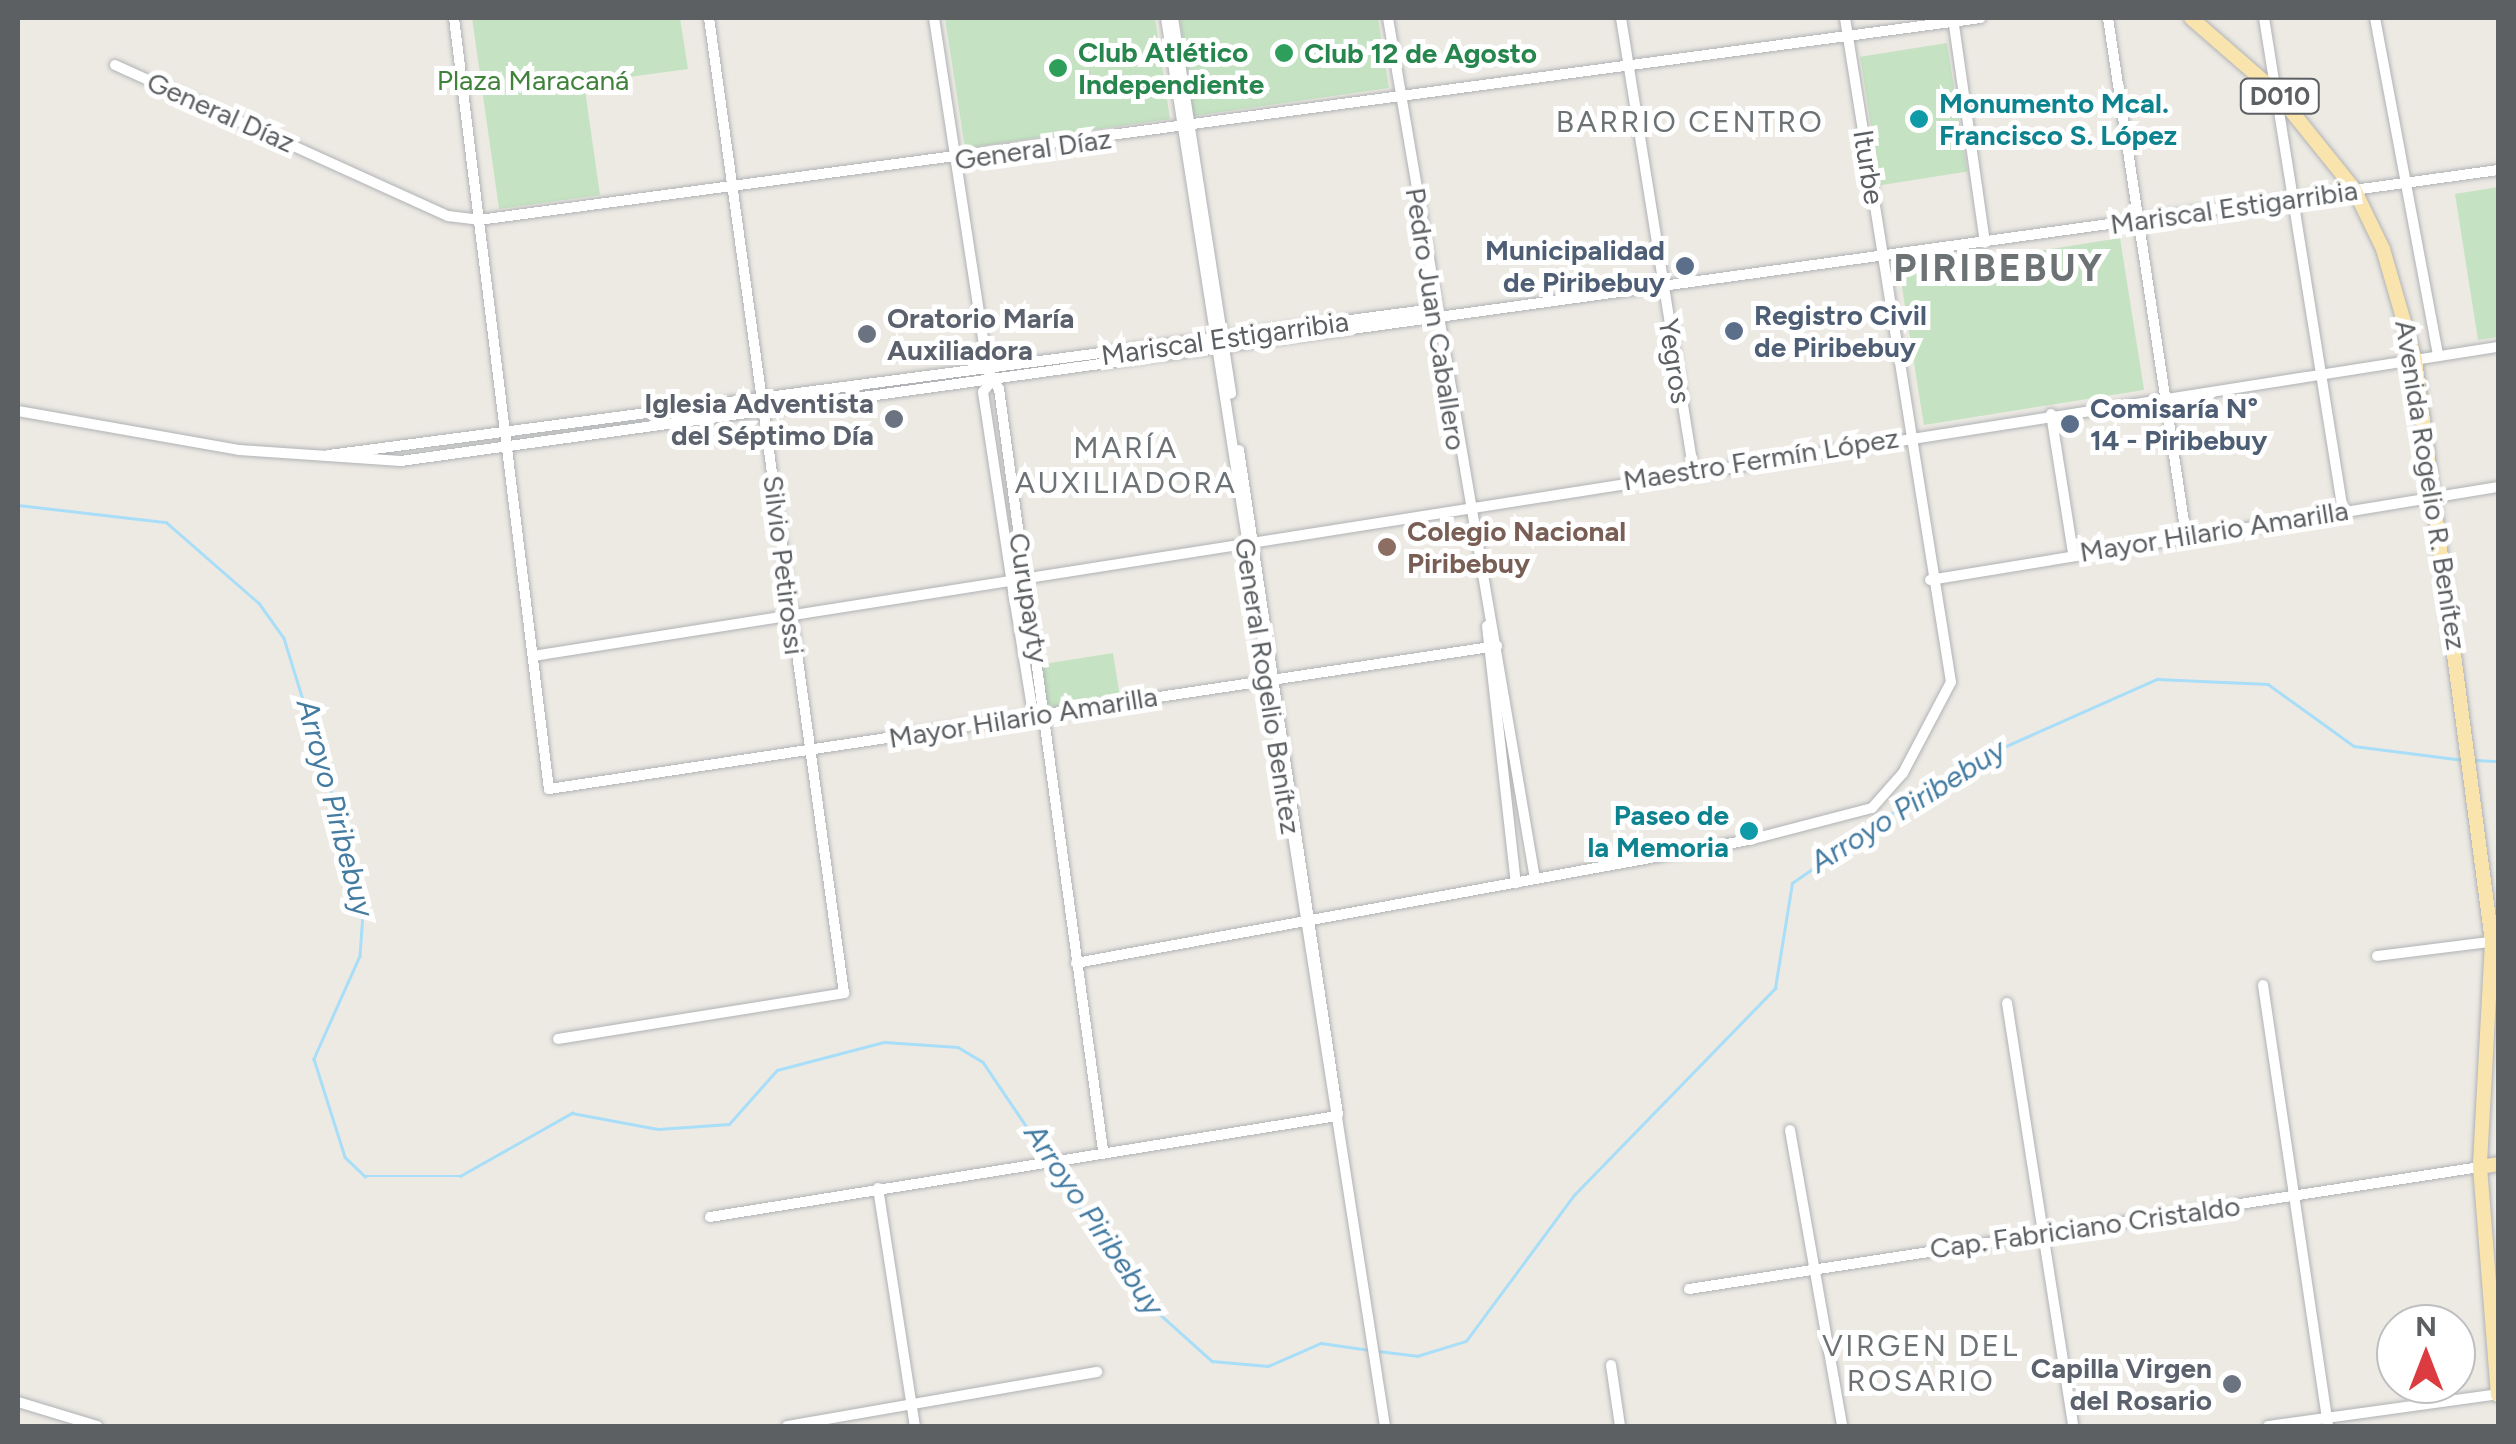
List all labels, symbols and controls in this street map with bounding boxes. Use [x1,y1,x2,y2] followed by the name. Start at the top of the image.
[1078,35,1264,101] place label: Club Atlético Independiente
[1304,36,1537,70] place label: Club 12 de Agosto
[1273,42,1295,64] marker: Club 12 de Agosto
[1047,57,1069,79] marker: Club Atlético Independiente
[437,63,629,97] park label: Plaza Maracaná
[142,65,300,159] street label: General Díaz
[2238,76,2322,116] road number: D010
[1939,86,2177,152] place label: Monumento Mcal. Francisco S. López
[1556,104,1824,140] district label: BARRIO CENTRO
[1908,108,1930,130] marker: Monumento Mcal. Francisco S. López
[952,121,1114,177] street label: General Díaz
[1847,127,1891,207] street label: Iturbe
[2108,173,2360,241] street label: Mariscal Estigarribia
[1399,185,1473,453] street label: Pedro Juan Caballero
[1485,233,1665,299] place label: Municipalidad de Piribebuy
[1893,246,2105,292] district label: PIRIBEBUY
[1674,255,1696,277] marker: Municipalidad de Piribebuy
[1754,298,1927,364] place label: Registro Civil de Piribebuy
[887,301,1075,367] place label: Oratorio María Auxiliadora
[1099,304,1351,372] street label: Mariscal Estigarribia
[1652,316,1698,406] street label: Yegros
[2388,318,2474,652] street label: Avenida Rogelio R. Benítez
[1723,320,1745,342] marker: Registro Civil de Piribebuy
[856,323,878,345] marker: Oratorio María Auxiliadora
[644,386,874,452] place label: Iglesia Adventista del Séptimo Día
[2090,391,2267,457] place label: Comisaría N° 14 - Piribebuy
[883,408,905,430] marker: Iglesia Adventista del Séptimo Día
[2059,413,2081,435] marker: Comisaría N° 14 - Piribebuy
[1621,421,1901,497] street label: Maestro Fermín López
[1015,430,1237,500] district label: MARÍA AUXILIADORA
[756,473,812,657] street label: Silvio Petirossi
[2077,493,2351,569] street label: Mayor Hilario Amarilla
[1407,514,1626,580] place label: Colegio Nacional Piribebuy
[1002,530,1056,666] street label: Curupayty
[1228,535,1308,837] street label: General Rogelio Benítez
[1376,536,1398,558] marker: Colegio Nacional Piribebuy
[886,679,1160,755] street label: Mayor Hilario Amarilla
[289,695,381,921] water label: Arroyo Piribebuy
[1804,731,2012,881] water label: Arroyo Piribebuy
[1587,798,1729,864] place label: Paseo de la Memoria
[1738,820,1760,842] marker: Paseo de la Memoria
[1016,1117,1172,1323] water label: Arroyo Piribebuy
[1928,1189,2242,1265] street label: Cap. Fabriciano Cristaldo
[2376,1304,2476,1404] north arrow
[2415,1309,2437,1343] text: N
[1822,1328,2020,1398] district label: VIRGEN DEL ROSARIO
[2031,1351,2212,1417] place label: Capilla Virgen del Rosario
[2221,1373,2243,1395] marker: Capilla Virgen del Rosario

